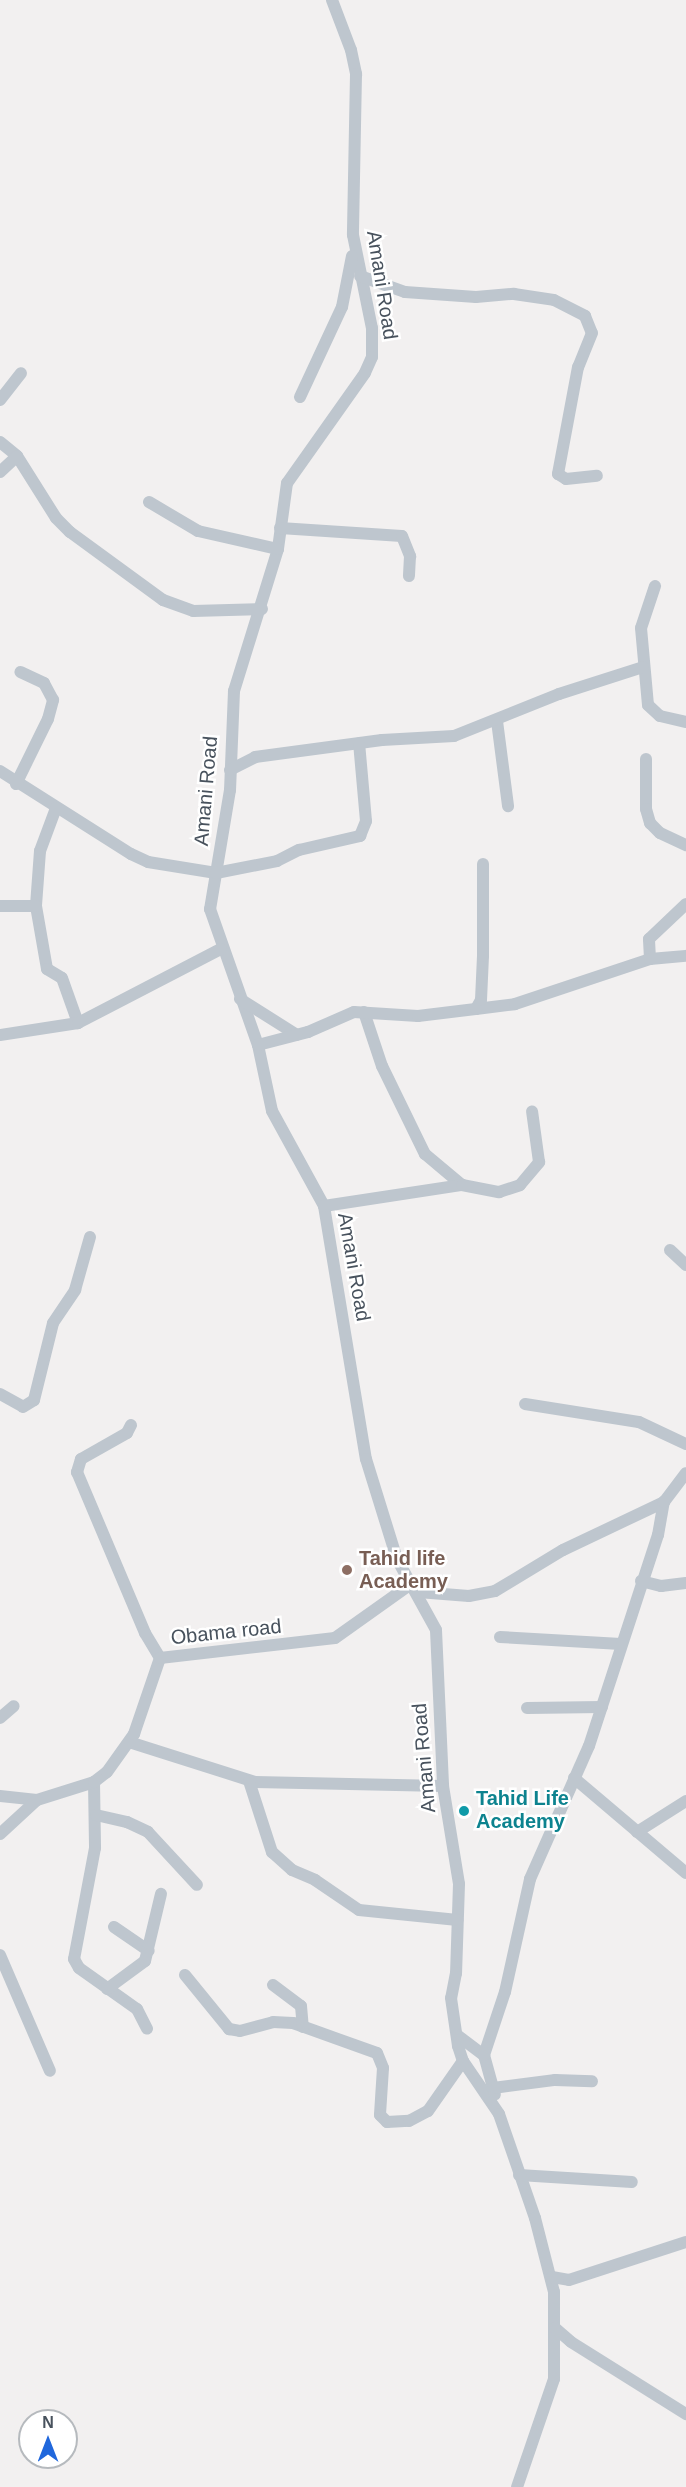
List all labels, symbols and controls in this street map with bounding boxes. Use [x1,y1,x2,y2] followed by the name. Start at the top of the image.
[362,229,402,341] street label: Amani Road
[189,735,223,847] street label: Amani Road
[333,1211,375,1323] street label: Amani Road
[359,1546,448,1593] place label: Tahid life Academy
[340,1563,354,1577] marker: Tahid life Academy
[169,1614,283,1650] street label: Obama road
[407,1702,441,1814] street label: Amani Road
[476,1787,569,1834] place label: Tahid Life Academy
[457,1804,471,1818] marker: Tahid Life Academy
[18,2409,78,2469] north arrow
[42,2414,54,2431] text: N

